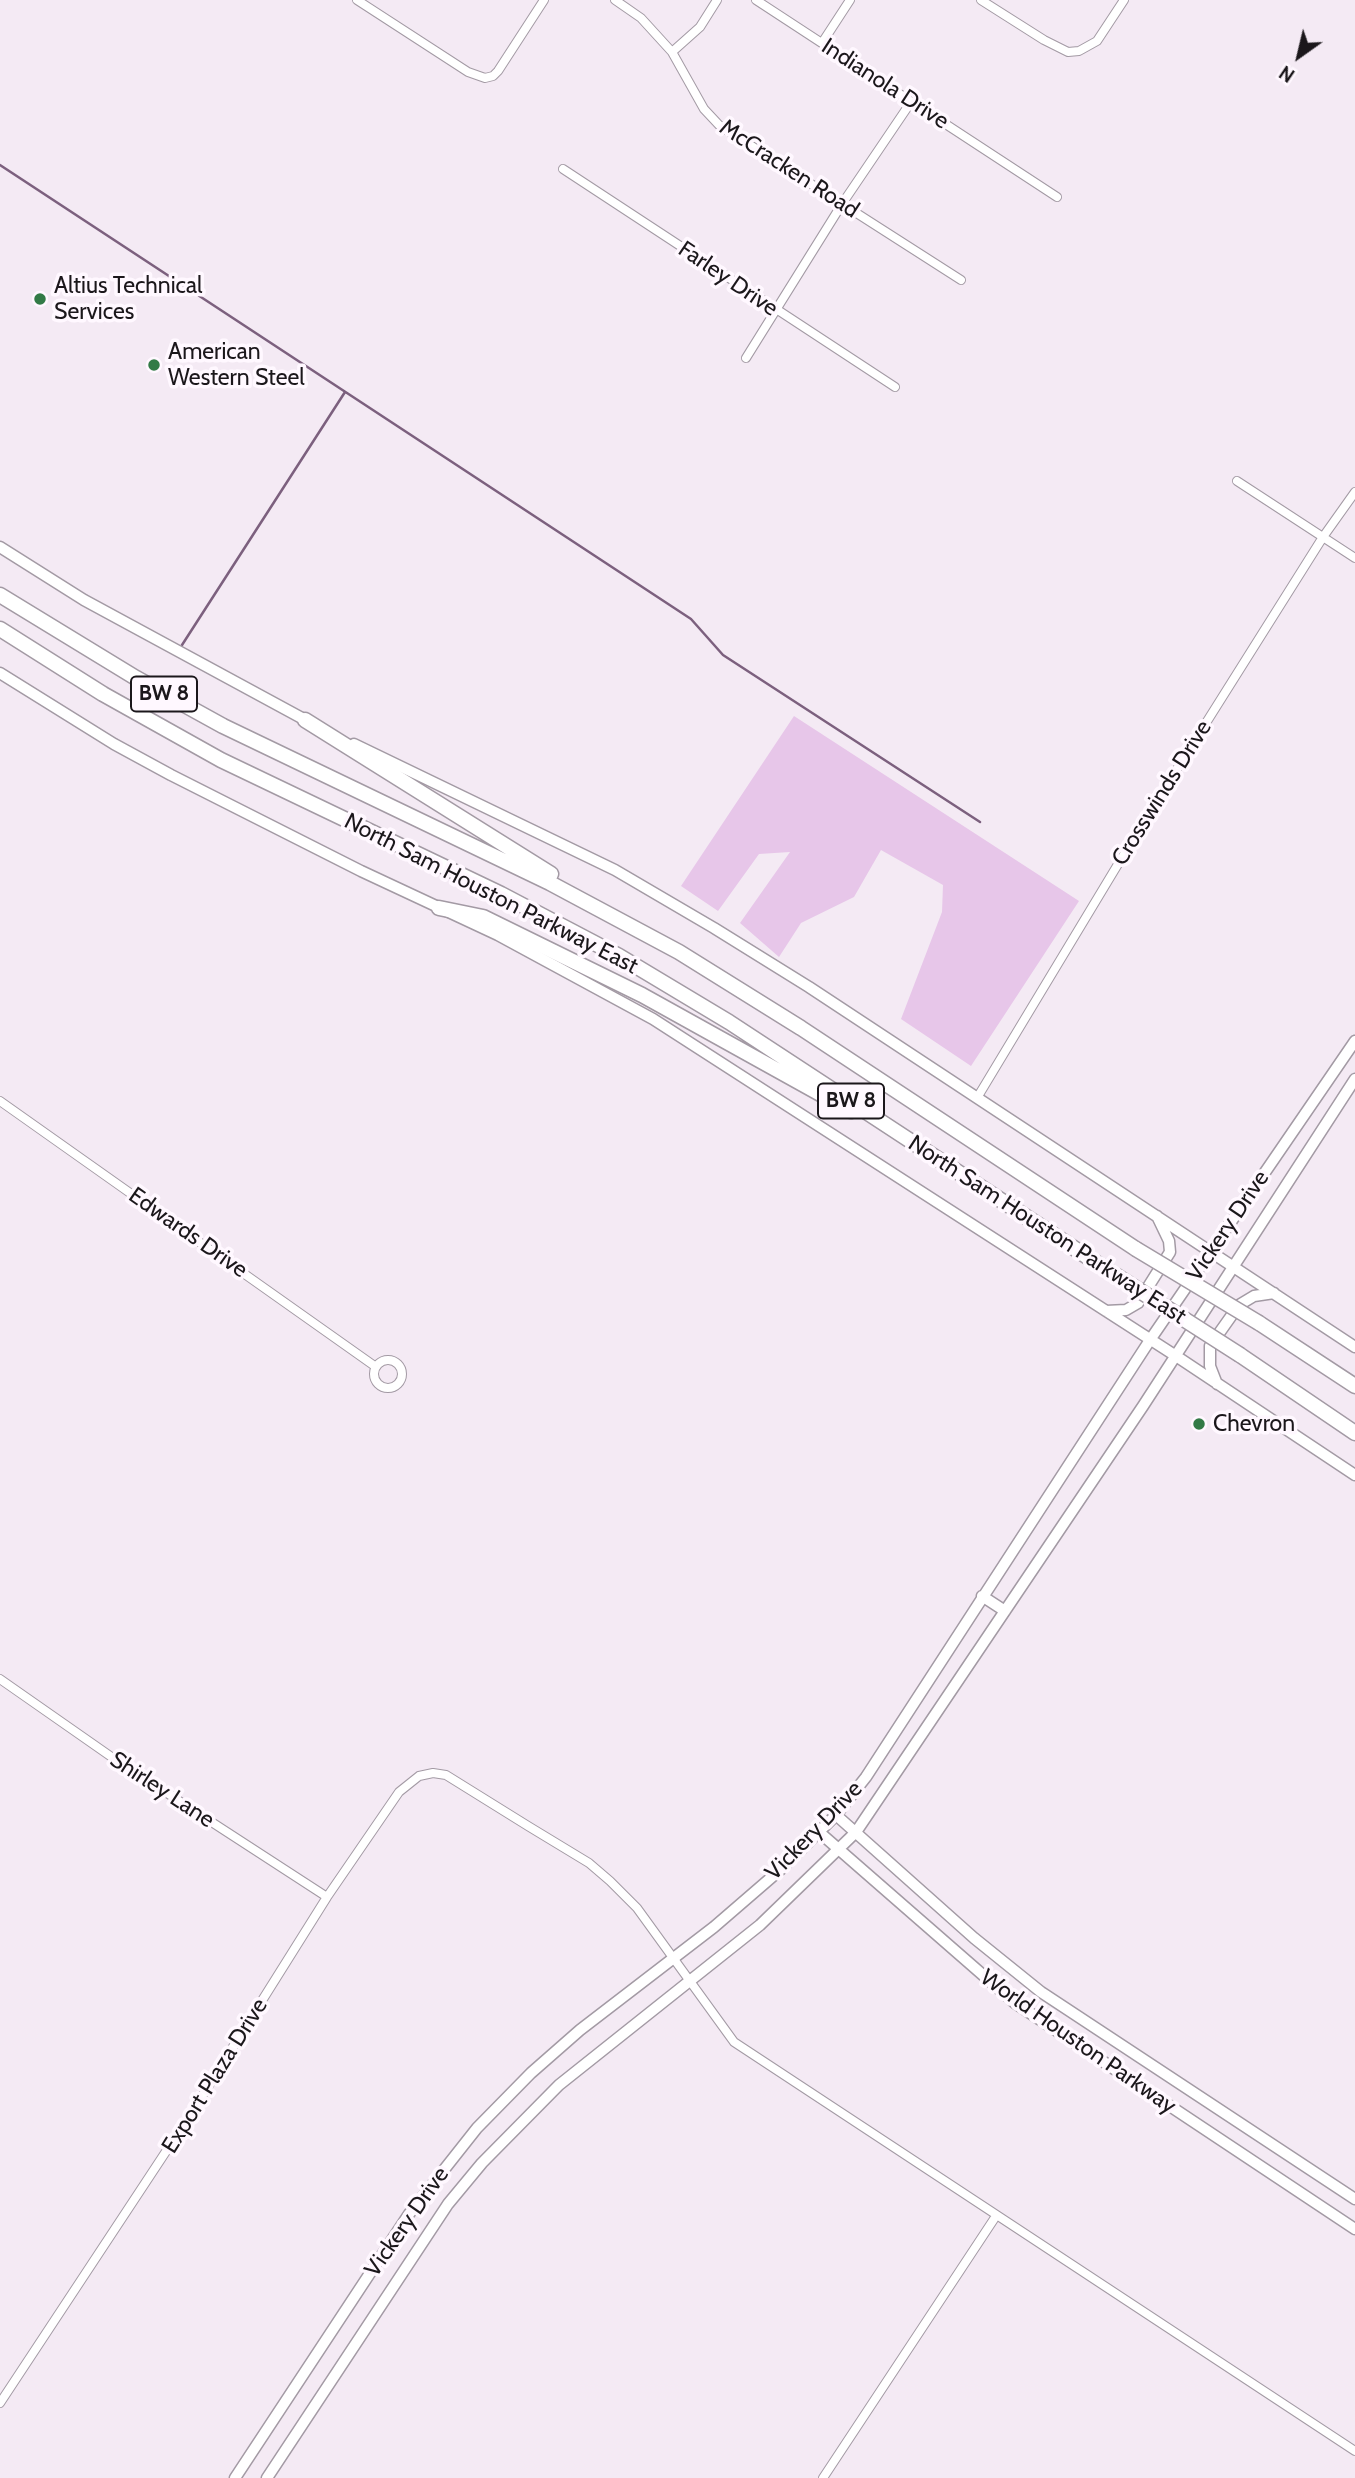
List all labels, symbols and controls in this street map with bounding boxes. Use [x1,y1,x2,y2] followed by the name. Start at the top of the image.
[1264,21,1334,91] north arrow
[816,33,954,135] street label: Indianola Drive
[1275,61,1299,87] text: N
[714,114,864,224] street label: McCracken Road
[673,236,783,322] street label: Farley Drive
[54,272,202,326] place label: Altius Technical Services
[32,291,48,307] marker: Altius Technical Services
[168,338,305,392] place label: American Western Steel
[146,357,162,373] marker: American Western Steel
[131,676,197,712] road number: BW 8
[1106,715,1218,871] street label: Crosswinds Drive
[340,808,642,980] street label: North Sam Houston Parkway East
[818,1084,884,1118] road number: BW 8
[903,1130,1191,1330] street label: North Sam Houston Parkway East
[1181,1165,1275,1287] street label: Vickery Drive
[123,1182,253,1284] street label: Edwards Drive
[1213,1410,1295,1438] place label: Chevron
[1191,1416,1207,1432] marker: Chevron
[105,1746,219,1834] street label: Shirley Lane
[760,1776,868,1886] street label: Vickery Drive
[975,1964,1181,2120] street label: World Houston Parkway
[156,1993,274,2159] street label: Export Plaza Drive
[359,2162,455,2282] street label: Vickery Drive

